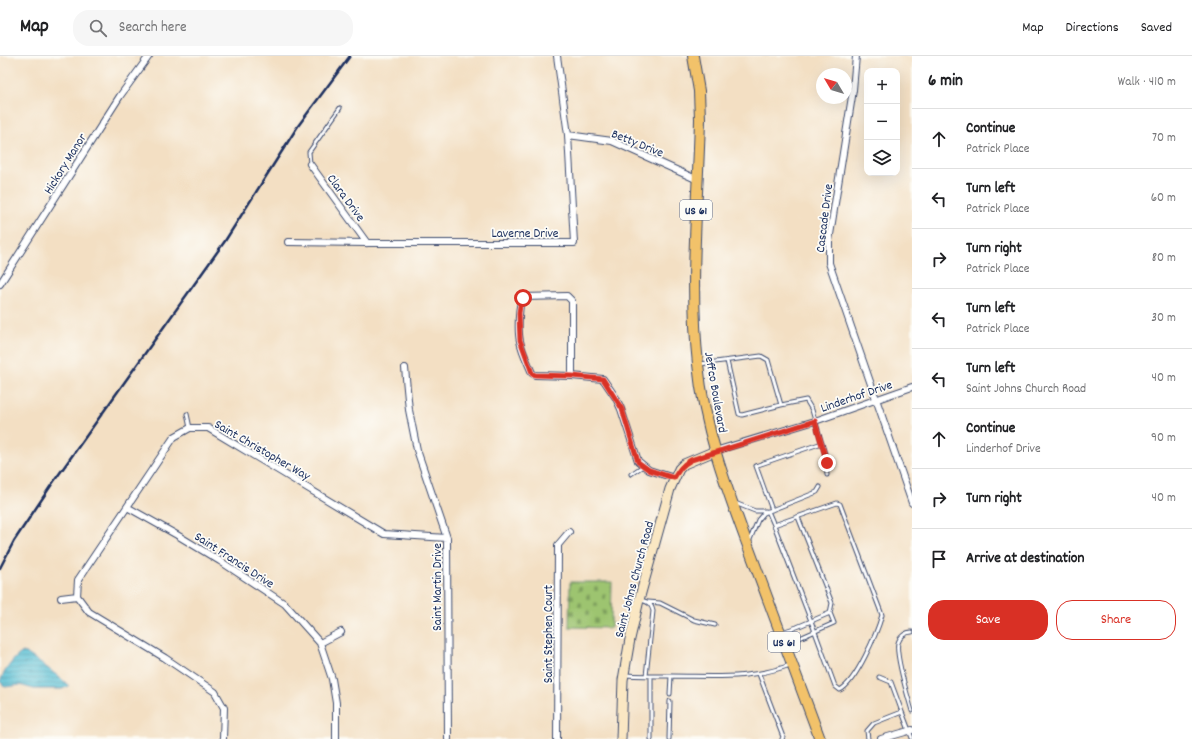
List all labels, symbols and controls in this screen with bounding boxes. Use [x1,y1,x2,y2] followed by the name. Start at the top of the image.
[73,10,353,46] search box
[20,14,49,41] text: Map
[87,17,109,39] icon: search
[119,17,187,39] text: Search here
[1022,18,1044,38] text: Map
[1066,18,1119,38] text: Directions
[1141,18,1172,38] text: Saved
[816,68,852,104] north arrow
[864,68,900,176] map controls
[864,68,900,104] button: +
[928,70,963,94] text: 6 min
[1118,73,1176,92] text: Walk · 410 m
[864,104,900,140] button: −
[966,118,1015,140] text: Continue
[608,125,666,163] street label: Betty Drive
[928,128,950,150] icon: ahead
[1152,129,1176,148] text: 70 m
[40,130,92,199] street label: Hickory Manor
[864,140,900,176] button: layers
[966,140,1030,159] text: Patrick Place
[321,171,369,226] street label: Clara Drive
[966,178,1015,200] text: Turn left
[812,183,839,254] street label: Cascade Drive
[928,188,950,210] icon: left
[1151,189,1176,208] text: 60 m
[680,200,712,220] road number: US 61
[966,200,1030,219] text: Patrick Place
[491,225,559,244] street label: Laverne Drive
[966,238,1022,260] text: Turn right
[928,248,950,270] icon: right
[1152,249,1176,268] text: 80 m
[966,260,1030,279] text: Patrick Place
[514,289,532,307] route start
[966,298,1015,320] text: Turn left
[928,308,950,330] icon: left
[1151,309,1176,328] text: 30 m
[966,320,1030,339] text: Patrick Place
[698,350,731,434] street label: Jeffco Boulevard
[966,358,1015,380] text: Turn left
[928,368,950,390] icon: left
[1152,369,1176,388] text: 40 m
[818,376,895,419] street label: Linderhof Drive
[966,380,1086,399] text: Saint Johns Church Road
[210,416,314,487] street label: Saint Christopher Way
[966,418,1015,440] text: Continue
[928,428,950,450] icon: ahead
[1151,429,1176,448] text: 90 m
[966,440,1041,459] text: Linderhof Drive
[818,454,836,472] route end
[928,488,950,510] icon: right
[966,488,1022,510] text: Turn right
[1152,489,1176,508] text: 40 m
[611,519,660,640] street label: Saint Johns Church Road
[190,528,278,594] street label: Saint Francis Drive
[429,543,448,631] street label: Saint Martin Drive
[928,548,950,570] icon: arrive
[966,548,1084,570] text: Arrive at destination
[540,585,559,683] street label: Saint Stephen Court
[928,600,1048,640] button: Save
[1056,600,1176,640] button: Share
[768,632,800,652] road number: US 61

